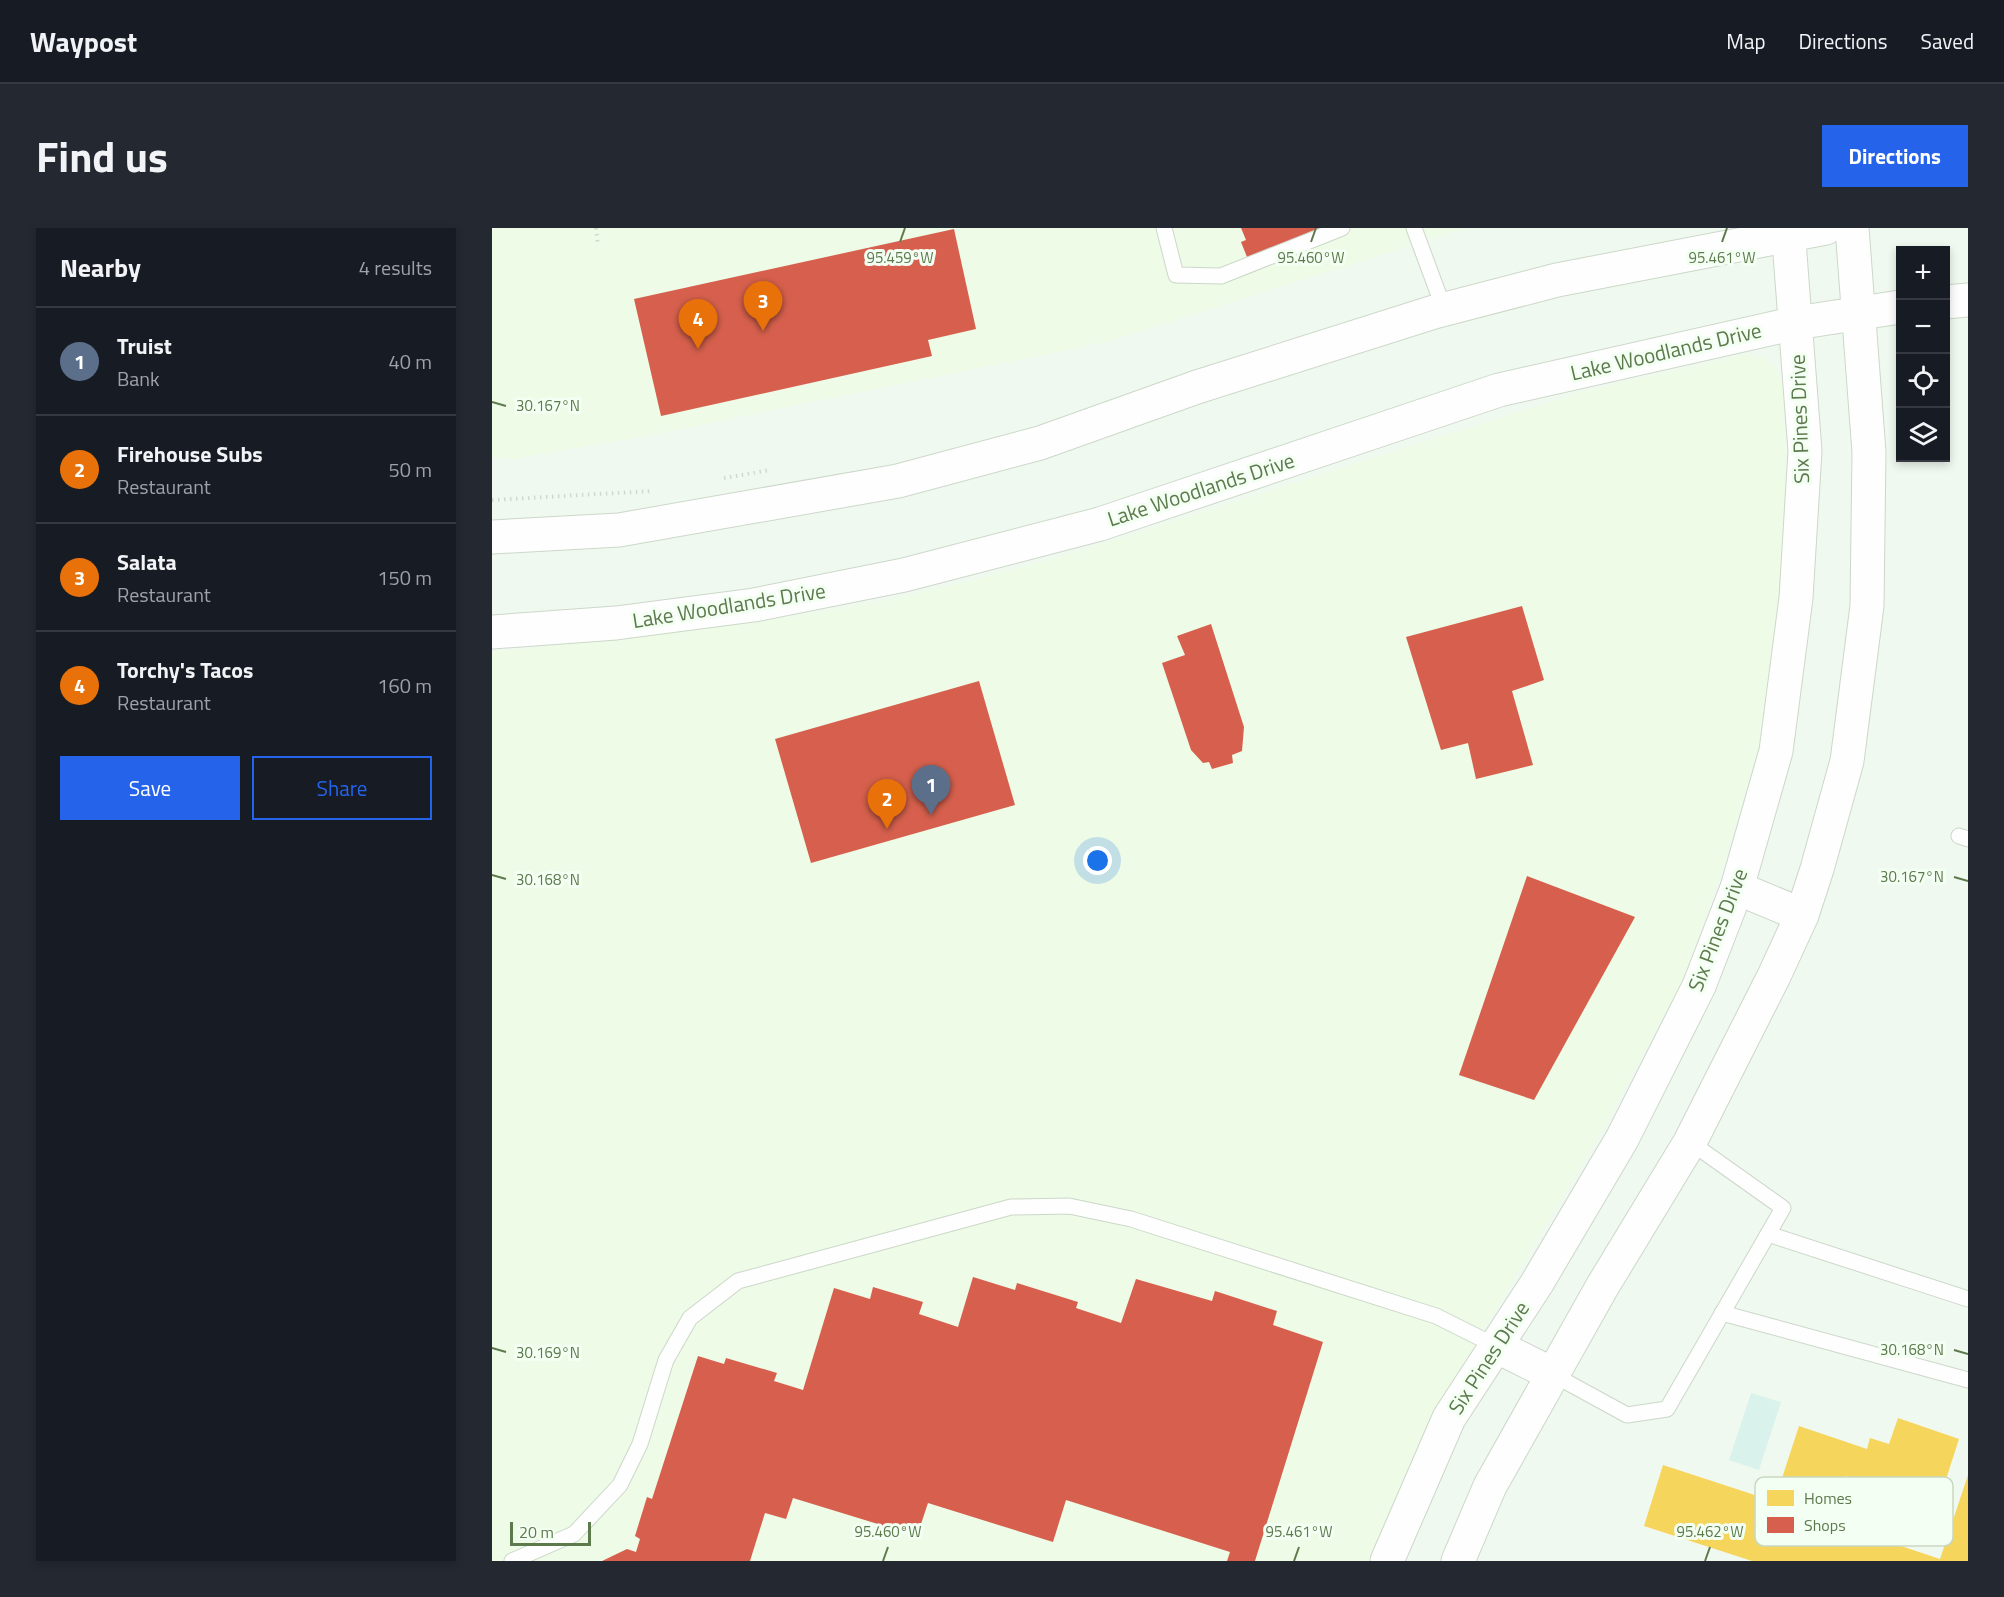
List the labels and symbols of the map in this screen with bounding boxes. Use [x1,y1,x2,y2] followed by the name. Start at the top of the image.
[867,246,933,269] text: 95.459°W
[1278,246,1344,269] text: 95.460°W
[1689,246,1755,269] text: 95.461°W
[744,282,782,331] pin: 3
[678,300,718,349] pin: 4
[1567,313,1764,389] street label: Lake Woodlands Drive
[1781,354,1817,484] street label: Six Pines Drive
[516,394,580,417] text: 30.167°N
[1103,444,1298,534] street label: Lake Woodlands Drive
[630,574,828,636] street label: Lake Woodlands Drive
[912,766,950,815] pin: 1
[868,780,906,829] pin: 2
[1083,846,1112,875] your location
[1679,864,1755,996] street label: Six Pines Drive
[1880,865,1944,888] text: 30.167°N
[516,868,580,891] text: 30.168°N
[1440,1295,1537,1420] street label: Six Pines Drive
[1880,1338,1944,1361] text: 30.168°N
[516,1341,580,1364] text: 30.169°N
[1755,1477,1953,1546] legend
[1804,1486,1852,1510] text: Homes
[1804,1513,1846,1537] text: Shops
[510,1519,591,1546] scale bar
[855,1520,921,1543] text: 95.460°W
[1266,1520,1332,1543] text: 95.461°W
[1677,1520,1743,1543] text: 95.462°W

